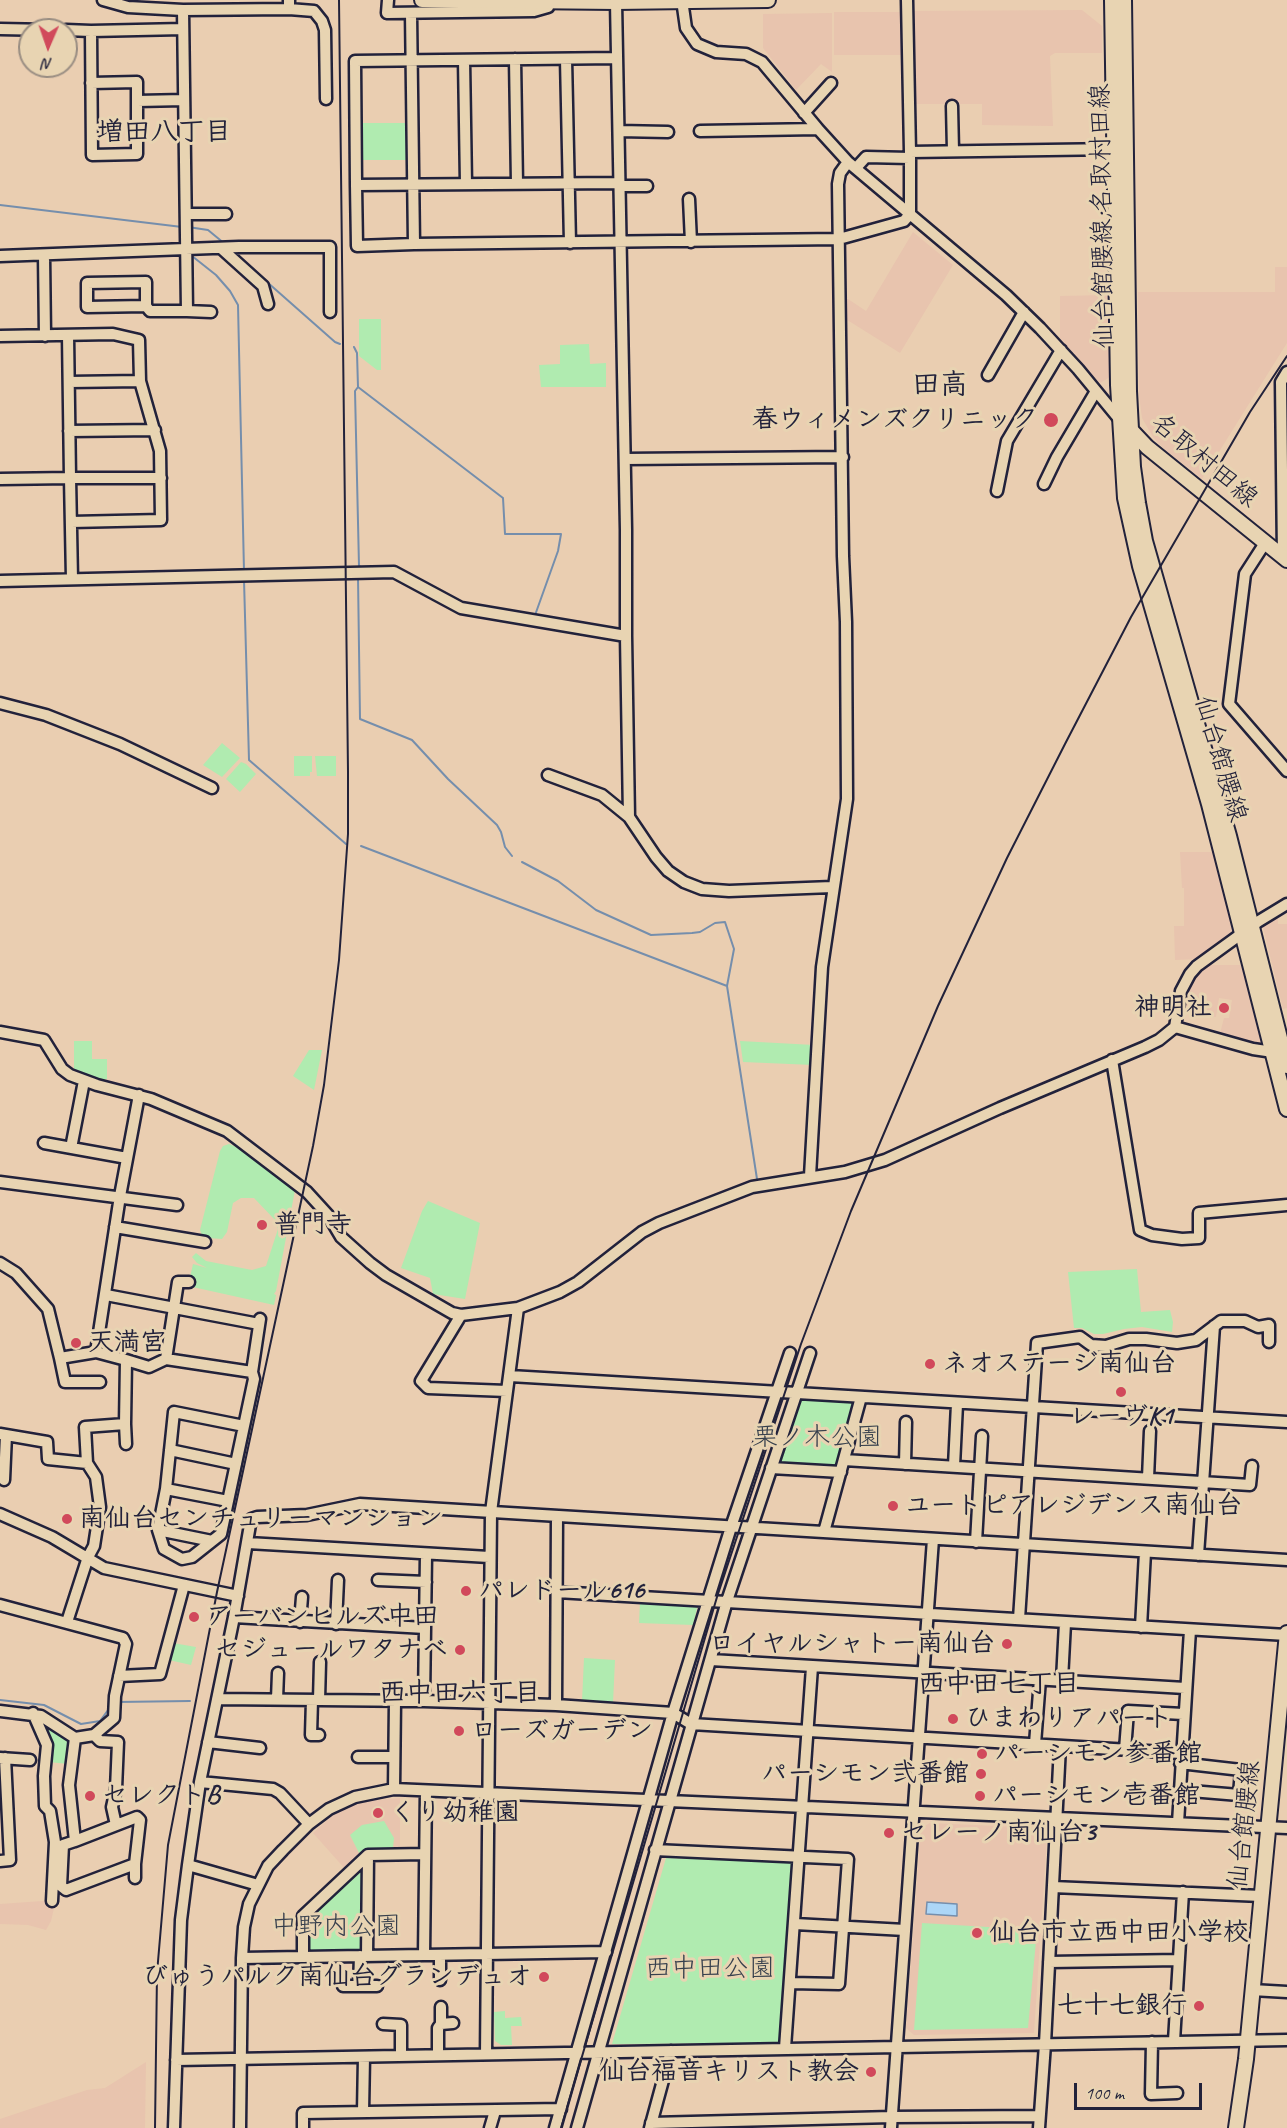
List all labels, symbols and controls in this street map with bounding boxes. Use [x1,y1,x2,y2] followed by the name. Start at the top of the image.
[18,18,78,78] north arrow
[42,54,53,74] text: N
[1085,83,1121,349] street label: 仙台館腰線;名取村田線
[97,117,231,149] district label: 増田八丁目
[912,369,968,403] district label: 田高
[752,404,1038,436] place label: 春ウィメンズクリニック
[1144,407,1264,515] street label: 名取村田線
[1042,411,1060,429] marker: 春ウィメンズクリニック
[1187,692,1253,826] street label: 仙台館腰線
[1134,992,1212,1024] place label: 神明社
[1217,1001,1231,1015] marker: 神明社
[274,1209,352,1241] place label: 普門寺
[255,1218,269,1232] marker: 普門寺
[88,1327,166,1359] place label: 天満宮
[69,1336,83,1350] marker: 天満宮
[942,1348,1176,1380] place label: ネオステージ南仙台
[923,1357,937,1371] marker: ネオステージ南仙台
[1114,1385,1128,1399] marker: レーヴK1
[1069,1401,1173,1433] place label: レーヴK1
[752,1422,882,1454] park label: 栗ノ木公園
[905,1490,1242,1522] place label: ユートピアレジデンス南仙台
[886,1499,900,1513] marker: ユートピアレジデンス南仙台
[79,1503,443,1535] place label: 南仙台センチュリーマンション
[60,1512,74,1526] marker: 南仙台センチュリーマンション
[478,1575,644,1607] place label: パレドール616
[459,1584,473,1598] marker: パレドール616
[206,1601,439,1633] place label: アーバンヒルズ中田
[187,1610,201,1624] marker: アーバンヒルズ中田
[709,1628,995,1660] place label: ロイヤルシャトー南仙台
[215,1634,448,1666] place label: セジュールワタナベ
[1000,1637,1014,1651] marker: ロイヤルシャトー南仙台
[453,1643,467,1657] marker: セジュールワタナベ
[918,1669,1080,1701] district label: 西中田七丁目
[379,1678,541,1710] district label: 西中田六丁目
[965,1703,1173,1735] place label: ひまわりアパート
[946,1712,960,1726] marker: ひまわりアパート
[471,1715,653,1747] place label: ローズガーデン
[452,1724,466,1738] marker: ローズガーデン
[994,1738,1202,1770] place label: パーシモン参番館
[975,1747,989,1761] marker: パーシモン参番館
[761,1758,969,1790] place label: パーシモン弐番館
[1223,1759,1267,1891] street label: 仙台館腰線
[974,1767,988,1781] marker: パーシモン弐番館
[102,1780,220,1812] place label: セレクトB
[992,1780,1200,1812] place label: パーシモン壱番館
[83,1789,97,1803] marker: セレクトB
[973,1789,987,1803] marker: パーシモン壱番館
[390,1797,520,1829] place label: くり幼稚園
[371,1806,385,1820] marker: くり幼稚園
[901,1817,1096,1849] place label: セレーノ南仙台3
[882,1826,896,1840] marker: セレーノ南仙台3
[271,1911,401,1943] park label: 中野内公園
[989,1917,1249,1949] place label: 仙台市立西中田小学校
[970,1926,984,1940] marker: 仙台市立西中田小学校
[645,1953,775,1985] park label: 西中田公園
[142,1961,532,1993] place label: びゅうパルク南仙台グランデュオ
[537,1970,551,1984] marker: びゅうパルク南仙台グランデュオ
[1057,1990,1187,2022] place label: 七十七銀行
[1192,1999,1206,2013] marker: 七十七銀行
[599,2056,859,2088] place label: 仙台福音キリスト教会
[864,2065,878,2079] marker: 仙台福音キリスト教会
[1077,2071,1204,2109] scale bar
[1085,2082,1124,2104] text: 100 m

